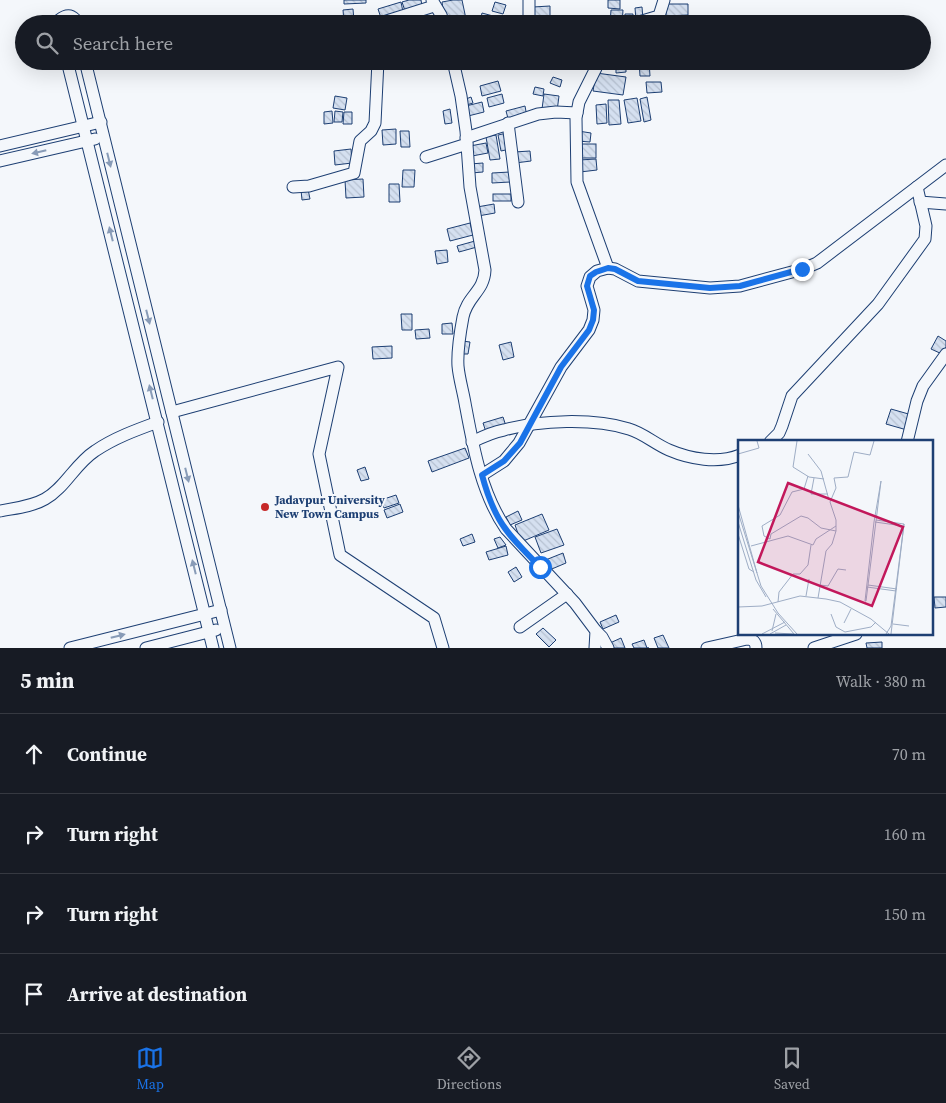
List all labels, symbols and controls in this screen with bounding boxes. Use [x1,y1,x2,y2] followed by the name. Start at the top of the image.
[15,15,931,70] search box
[33,29,61,57] icon: search
[73,30,173,56] text: Search here
[32,148,47,156] one-way arrow
[106,152,114,167] one-way arrow
[107,227,115,242] one-way arrow
[791,258,814,281] route end
[144,310,152,325] one-way arrow
[147,385,155,400] one-way arrow
[738,440,934,636] inset map
[183,468,191,483] one-way arrow
[274,492,386,522] place label: Jadavpur University New Town Campus
[259,501,271,513] marker: Jadavpur University New Town Campus
[529,556,552,579] route start
[190,559,198,574] one-way arrow
[110,632,125,640] one-way arrow
[20,666,75,695] text: 5 min
[836,670,926,692] text: Walk · 380 m
[20,740,48,768] icon: ahead
[67,741,147,767] text: Continue
[892,743,926,765] text: 70 m
[20,820,48,848] icon: right
[67,821,158,847] text: Turn right
[884,823,926,845] text: 160 m
[20,900,48,928] icon: right
[67,901,158,927] text: Turn right
[884,903,926,925] text: 150 m
[20,980,48,1008] icon: arrive
[67,981,247,1007] text: Arrive at destination
[136,1044,164,1094] tab: Map
[437,1044,501,1094] tab: Directions
[774,1044,810,1094] tab: Saved

